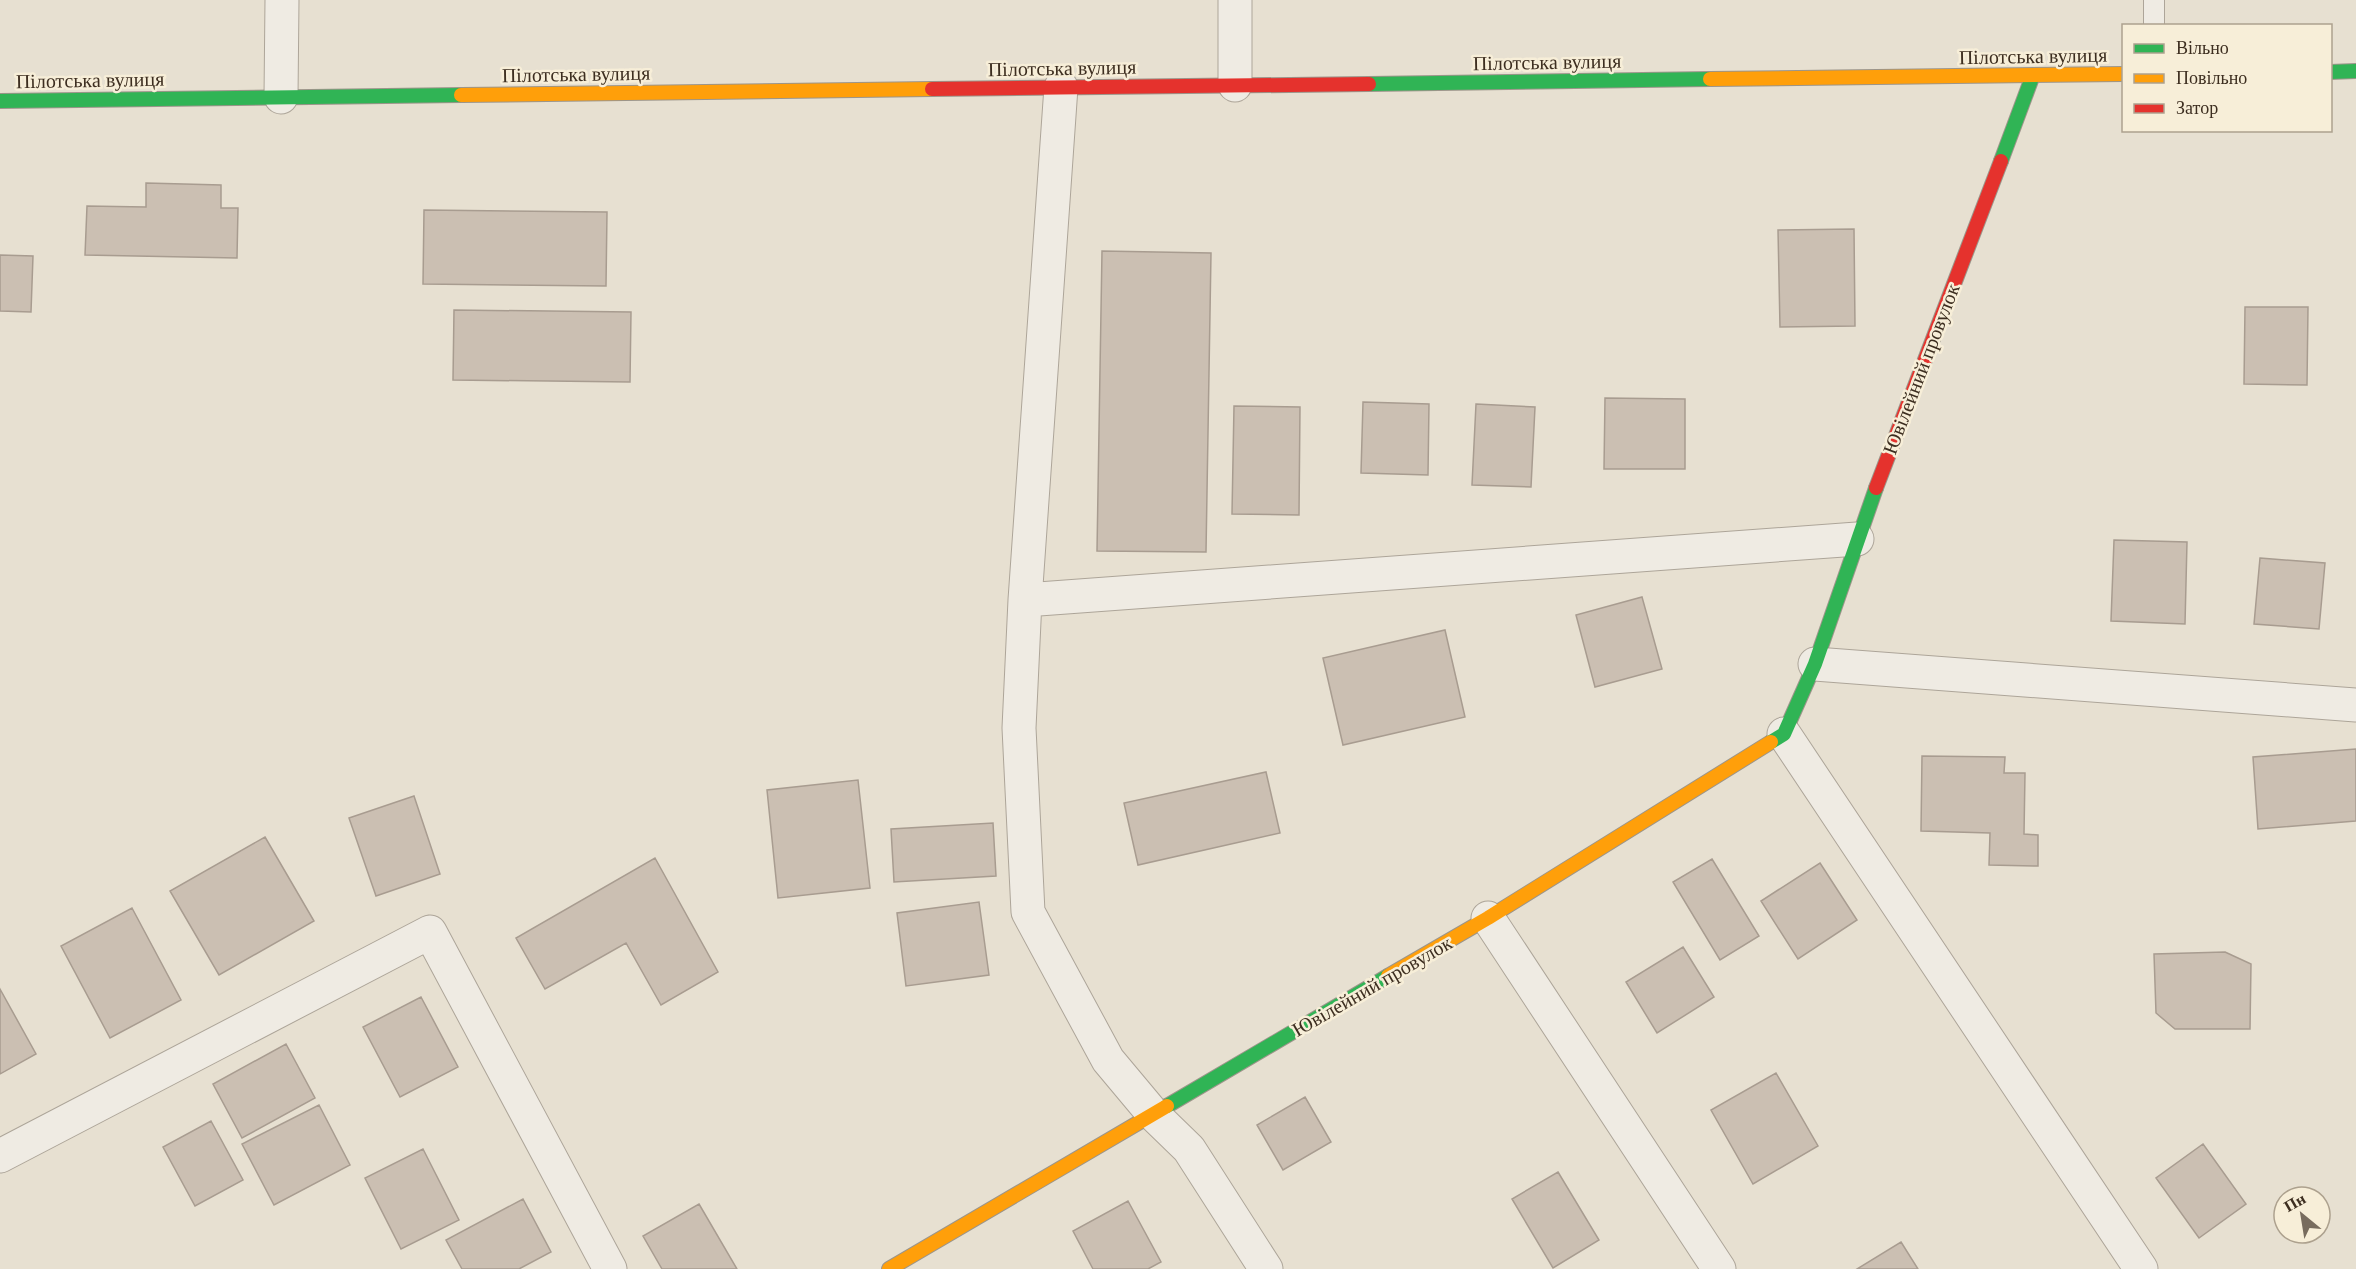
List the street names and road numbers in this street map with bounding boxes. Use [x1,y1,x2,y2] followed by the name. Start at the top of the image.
[1959,44,2107,69] street label: Пілотська вулиця
[1473,50,1621,75] street label: Пілотська вулиця
[988,56,1136,81] street label: Пілотська вулиця
[502,62,650,87] street label: Пілотська вулиця
[16,68,164,93] street label: Пілотська вулиця
[1878,281,1965,458] street label: Ювілейний провулок
[1288,931,1456,1042] street label: Ювілейний провулок

